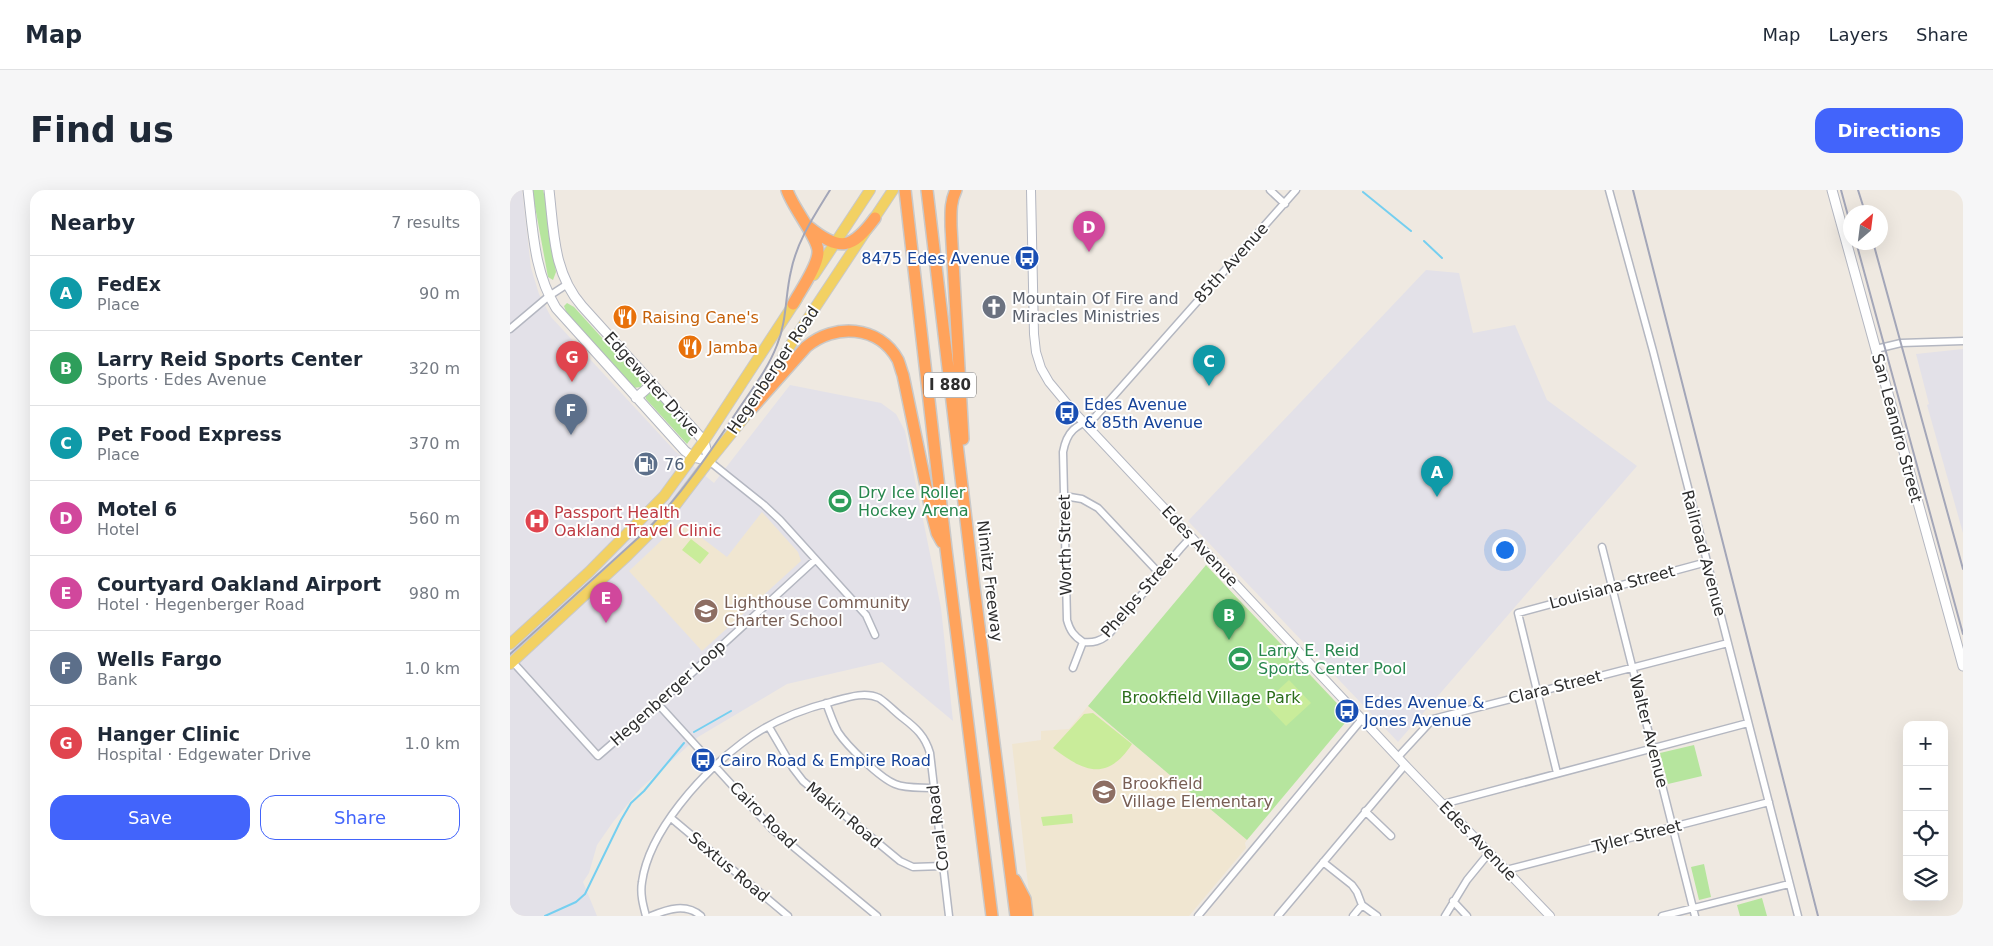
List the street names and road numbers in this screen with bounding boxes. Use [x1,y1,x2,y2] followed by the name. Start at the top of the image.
[1190,219,1272,307] street label: 85th Avenue
[723,302,823,438] street label: Hegenberger Road
[600,328,704,440] street label: Edgewater Drive
[1868,351,1926,505] street label: San Leandro Street
[924,372,976,398] road number: I 880
[1678,488,1730,618] street label: Railroad Avenue
[1055,494,1075,596] street label: Worth Street
[1158,502,1242,590] street label: Edes Avenue
[973,519,1007,643] street label: Nimitz Freeway
[1097,549,1181,641] street label: Phelps Street
[1547,561,1677,613] street label: Louisiana Street
[607,636,729,750] street label: Hegenberger Loop
[1506,666,1604,708] street label: Clara Street
[1626,672,1672,790] street label: Walter Avenue
[726,778,800,852] street label: Cairo Road
[802,778,886,852] street label: Makin Road
[923,784,953,872] street label: Coral Road
[1435,797,1521,885] street label: Edes Avenue
[1589,816,1684,857] street label: Tyler Street
[685,828,773,906] street label: Sextus Road

